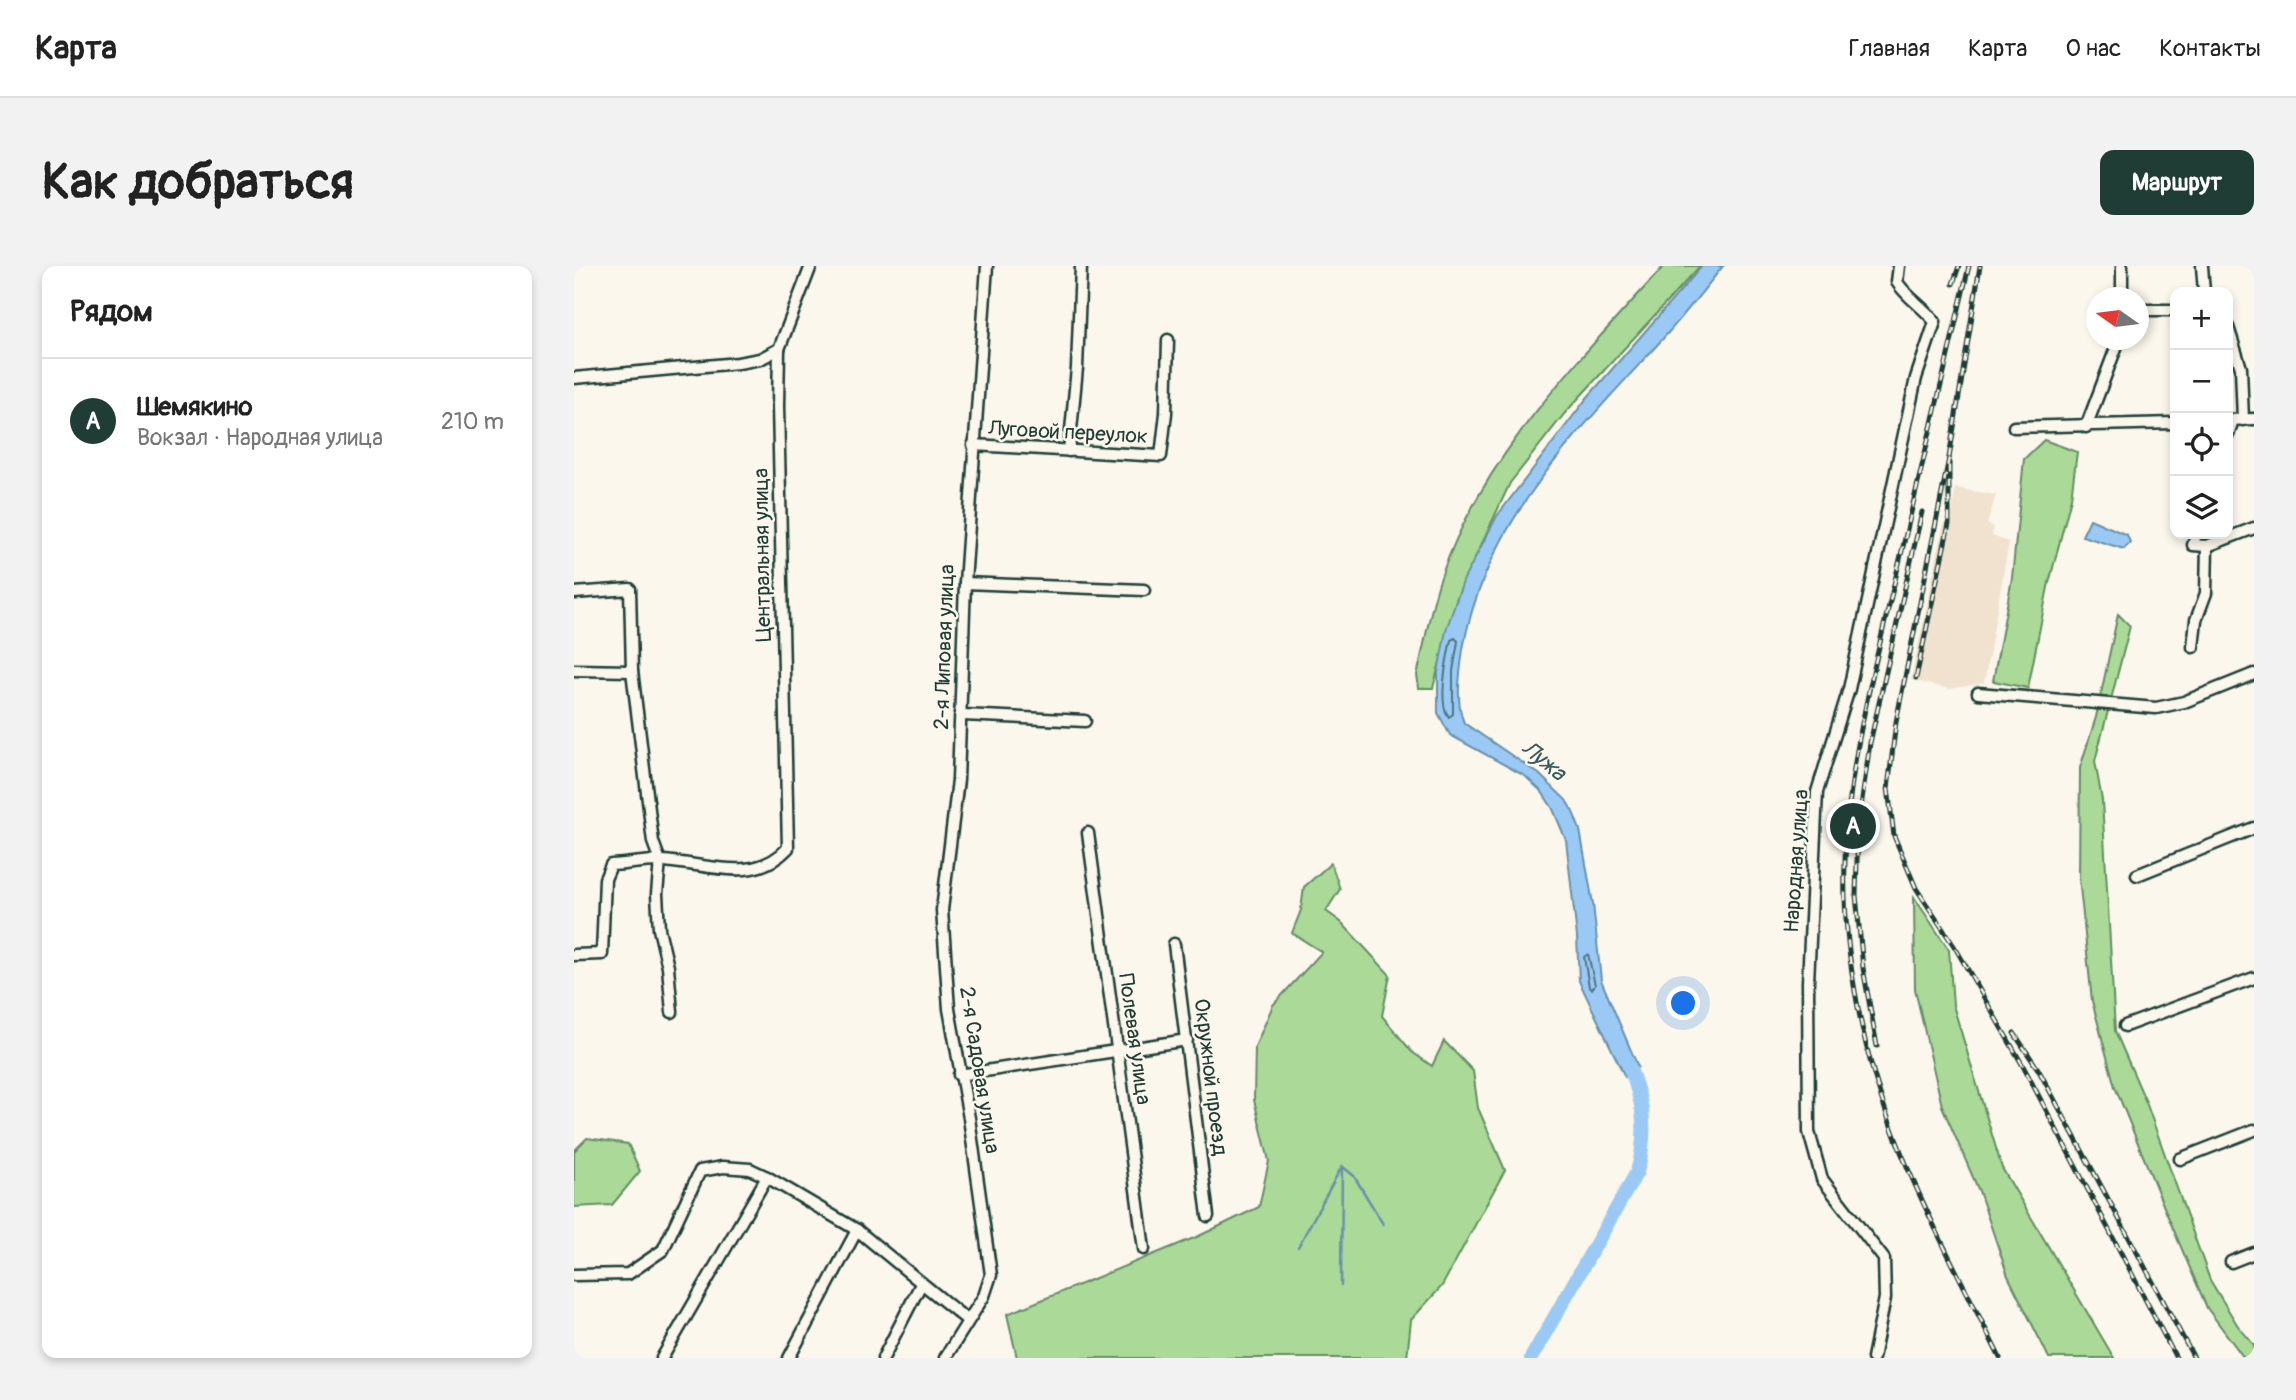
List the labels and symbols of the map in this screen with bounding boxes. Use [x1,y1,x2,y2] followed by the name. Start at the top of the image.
[2086,287,2149,350] north arrow
[987,415,1149,450] street label: Луговой переулок
[747,468,778,642] street label: Центральная улица
[928,564,961,730] street label: 2-я Липовая улица
[1516,734,1573,788] water label: Лужа
[1778,788,1815,934] street label: Народная улица
[1830,800,1876,852] pin: A
[1112,972,1157,1106] street label: Полевая улица
[953,985,1006,1155] street label: 2-я Садовая улица
[1666,986,1700,1020] your location
[1187,997,1234,1157] street label: Окружной проезд

